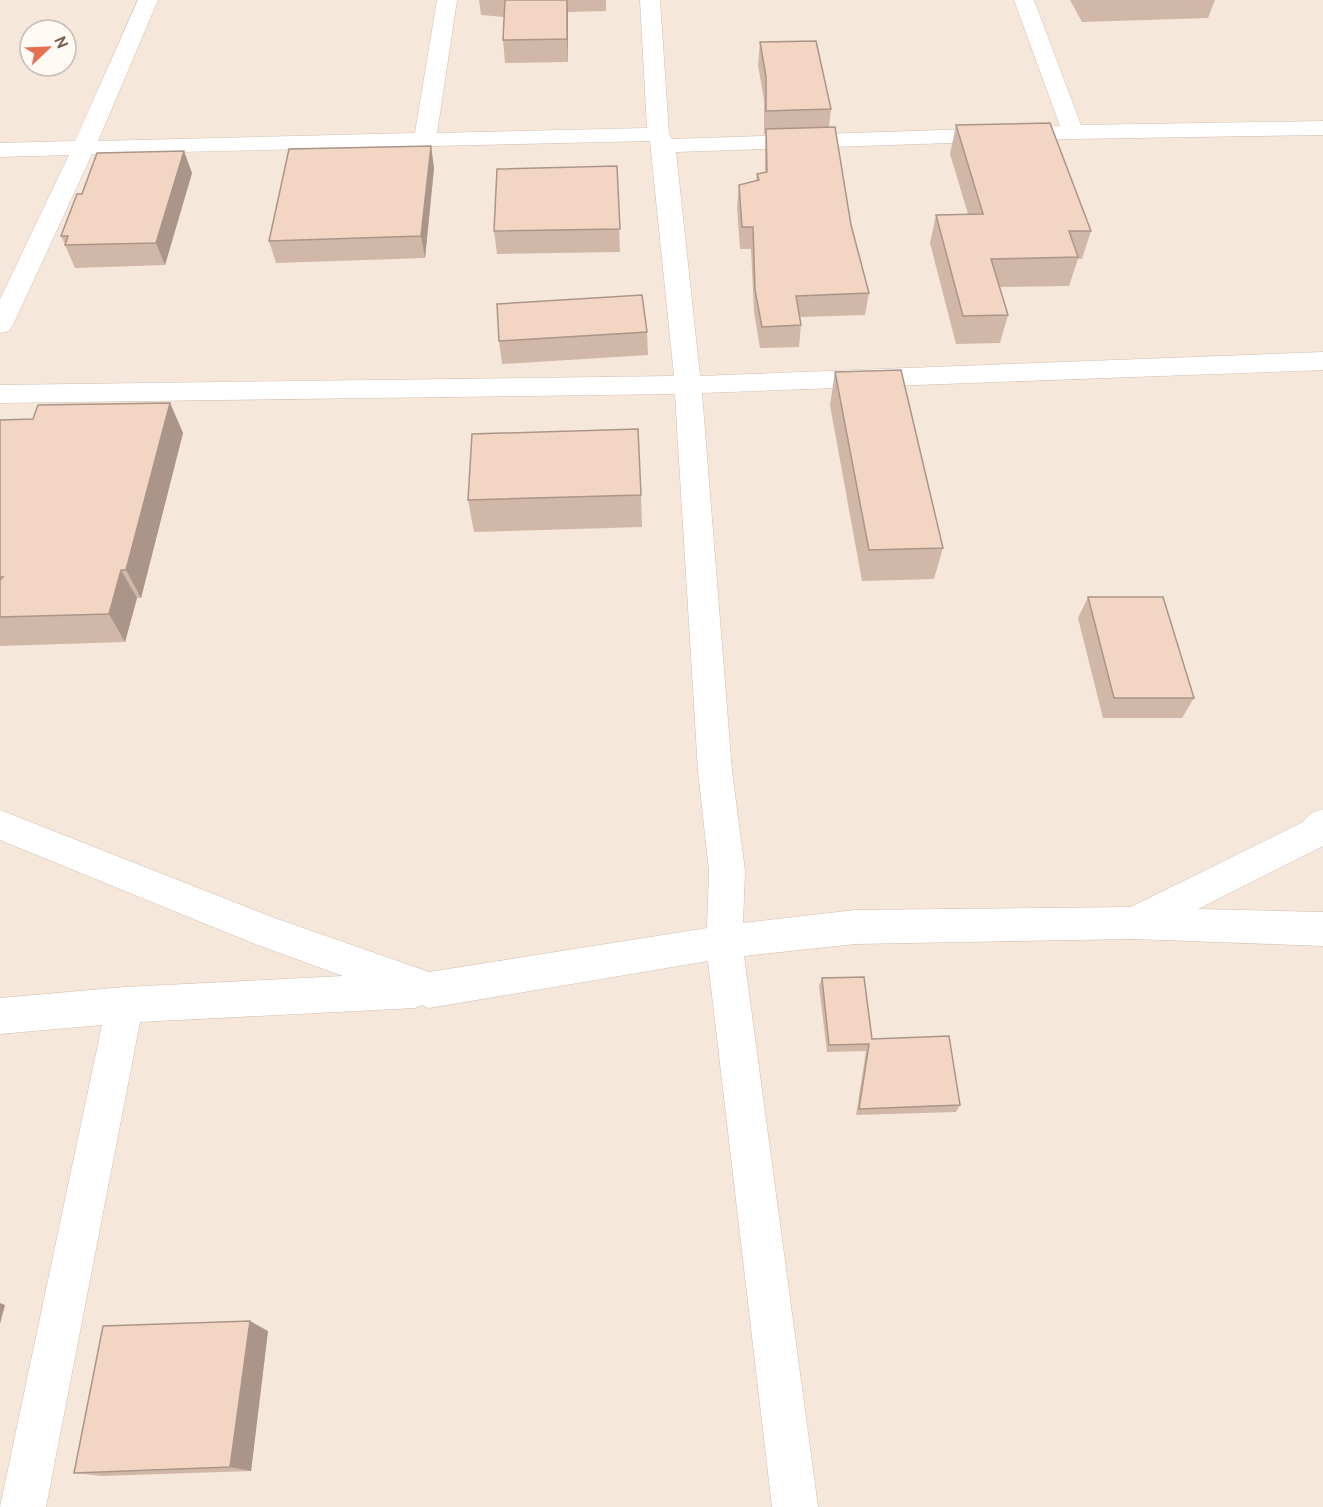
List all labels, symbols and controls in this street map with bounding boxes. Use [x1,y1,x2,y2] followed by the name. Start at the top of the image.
[18,18,78,78] north arrow
[50,33,72,51] text: N

